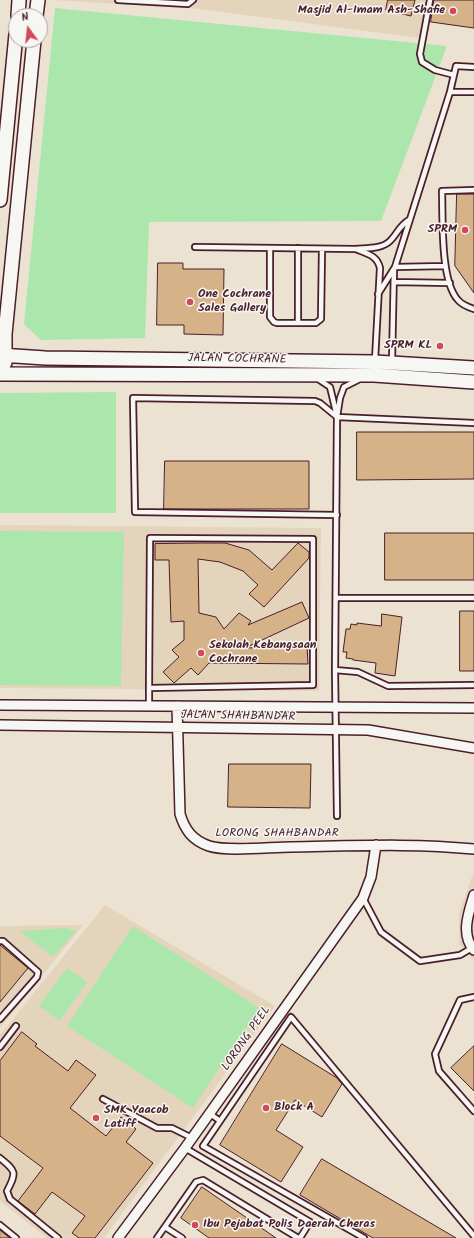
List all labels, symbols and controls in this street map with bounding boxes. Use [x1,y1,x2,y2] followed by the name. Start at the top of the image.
[298,4,445,18] place label: Masjid Al-Imam Ash-Shafie
[448,6,458,16] marker: Masjid Al-Imam Ash-Shafie
[8,8,48,48] north arrow
[19,8,31,27] text: N
[428,223,457,237] place label: SPRM
[460,225,470,235] marker: SPRM
[198,288,271,316] place label: One Cochrane Sales Gallery
[185,297,195,307] marker: One Cochrane Sales Gallery
[384,339,432,353] place label: SPRM KL
[435,341,445,351] marker: SPRM KL
[187,352,287,368] street label: JALAN COCHRANE
[209,639,316,667] place label: Sekolah Kebangsaan Cochrane
[196,648,206,658] marker: Sekolah Kebangsaan Cochrane
[181,709,295,725] street label: JALAN SHAHBANDAR
[215,827,339,841] street label: LORONG SHAHBANDAR
[219,1004,275,1074] street label: LORONG PEEL
[274,1101,314,1115] place label: Block A
[261,1103,271,1113] marker: Block A
[104,1104,169,1132] place label: SMK Yaacob Latiff
[91,1113,101,1123] marker: SMK Yaacob Latiff
[203,1218,375,1232] place label: Ibu Pejabat Polis Daerah Cheras
[190,1220,200,1230] marker: Ibu Pejabat Polis Daerah Cheras

